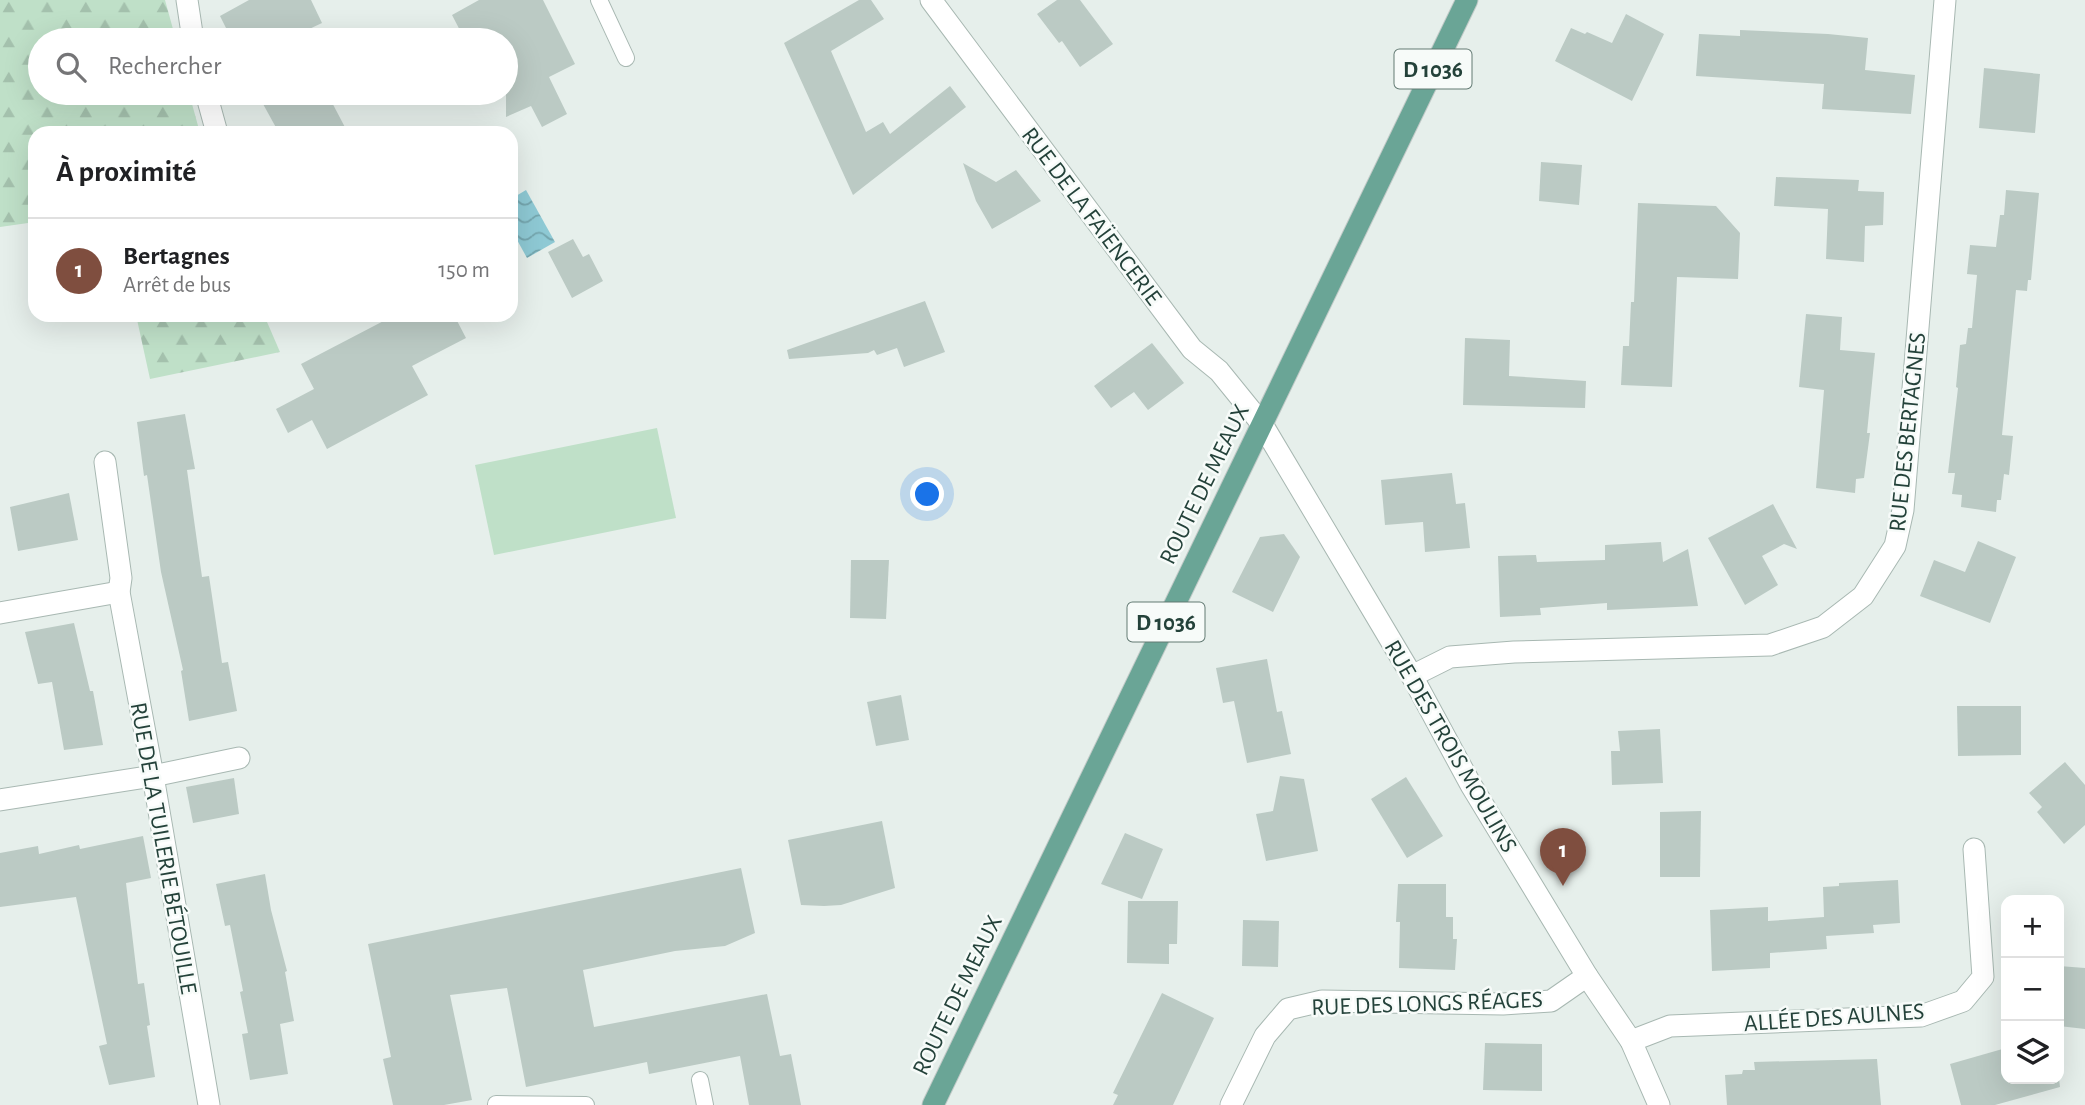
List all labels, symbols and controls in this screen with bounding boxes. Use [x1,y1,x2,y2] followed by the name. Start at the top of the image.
[28,28,518,105] search box
[52,48,90,86] icon: search
[1394,50,1472,88] road number: D 1036
[108,53,221,79] text: Rechercher
[1017,123,1167,310] street label: RUE DE LA FAÏENCERIE
[56,157,196,187] text: À proximité
[123,243,230,269] text: Bertagnes
[75,259,83,282] text: 1
[438,259,490,282] text: 150 m
[123,274,231,297] text: Arrêt de bus
[1886,331,1930,533] street label: RUE DES BERTAGNES
[1156,401,1254,568] street label: ROUTE DE MEAUX
[910,477,944,511] your location
[1128,602,1204,642] road number: D 1036
[1380,636,1521,857] street label: RUE DES TROIS MOULINS
[126,700,203,996] street label: RUE DE LA TUILERIE BÉTOUILLE
[1540,828,1586,886] pin: 1
[2001,895,2064,1084] map controls
[2001,895,2064,958] button: +
[909,912,1007,1079] street label: ROUTE DE MEAUX
[2001,958,2064,1021] button: −
[1311,986,1543,1020] street label: RUE DES LONGS RÉAGES
[1743,998,1925,1036] street label: ALLÉE DES AULNES
[2001,1021,2064,1084] button: layers

